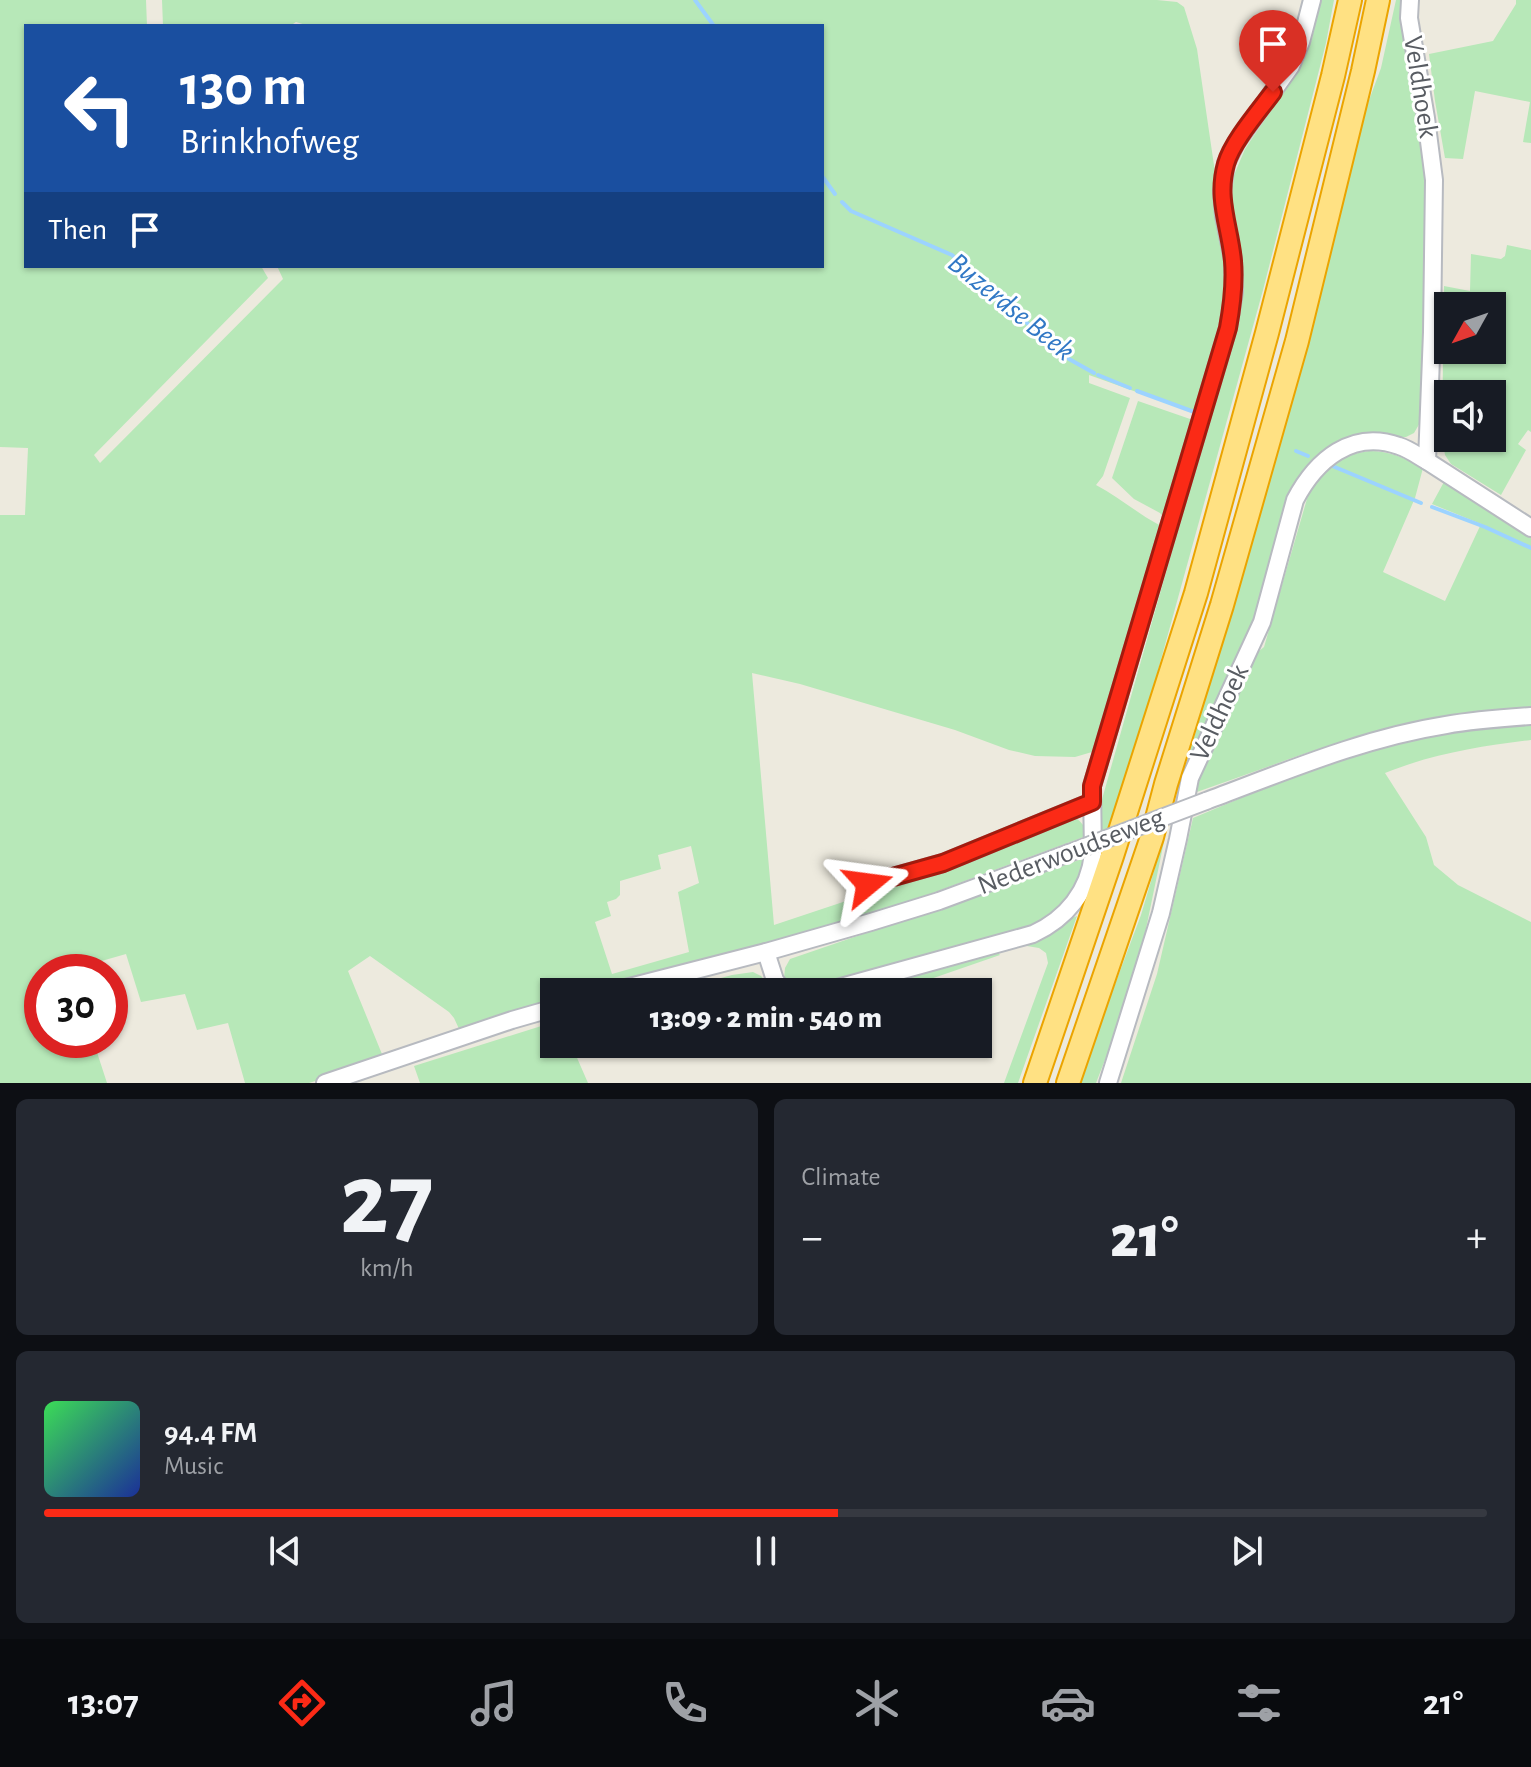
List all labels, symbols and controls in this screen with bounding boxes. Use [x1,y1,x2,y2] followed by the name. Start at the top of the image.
[1239,10,1307,92] pin
[1251,22,1295,66] icon: arrive
[1398,34,1442,140] street label: Veldhoek
[48,56,152,160] icon: left
[180,59,307,115] text: 130 m
[180,124,359,160] text: Brinkhofweg
[123,208,167,252] icon: arrive
[48,215,107,245] text: Then
[942,247,1080,367] water label: Buzerdse Beek
[1434,292,1506,364] north arrow
[1434,292,1506,452] map controls
[1434,380,1506,452] button: sound
[1186,660,1255,766] street label: Veldhoek
[974,803,1168,900] street label: Nederwoudseweg
[826,842,910,926] position arrow
[24,954,128,1058] speed limit sign: 30
[650,1003,882,1033] text: 13:09 · 2 min · 540 m
[340,1149,434,1253] text: 27
[802,1164,880,1190] text: Climate
[1110,1208,1178,1268] text: 21°
[802,1216,823,1260] text: −
[1466,1216,1487,1260] text: +
[360,1255,414,1281] text: km/h
[164,1418,257,1448] text: 94.4 FM
[164,1453,223,1479] text: Music
[263,1529,307,1573] icon: previous
[744,1529,788,1573] icon: pause
[1225,1529,1269,1573] icon: next
[274,1675,330,1731] icon: directions
[466,1675,522,1731] icon: music
[657,1675,713,1731] icon: phone
[849,1675,905,1731] icon: climate
[1040,1675,1096,1731] icon: car
[1231,1675,1287,1731] icon: filters
[68,1685,139,1721] text: 13:07
[1423,1685,1463,1721] text: 21°

